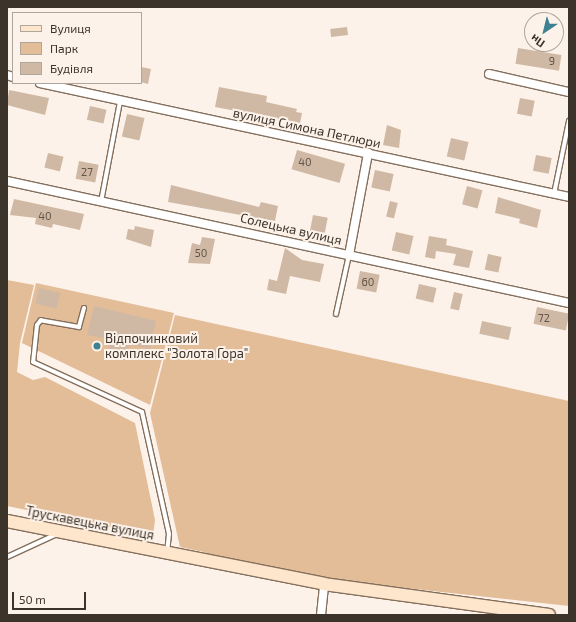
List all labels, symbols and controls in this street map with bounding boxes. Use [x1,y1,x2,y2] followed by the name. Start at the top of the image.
[12,12,142,84] legend
[524,12,564,52] north arrow
[50,21,91,35] text: Вулиця
[528,32,547,51] text: Пн
[50,41,78,55] text: Парк
[549,54,555,68] house number: 9
[50,61,93,75] text: Будівля
[232,105,382,151] street label: вулиця Симона Петлюри
[298,155,312,169] house number: 40
[81,165,93,179] house number: 27
[38,209,52,223] house number: 40
[239,210,343,248] street label: Солецька вулиця
[195,246,207,260] house number: 50
[362,275,374,289] house number: 60
[538,311,550,325] house number: 72
[105,331,249,362] place label: Відпочинковий комплекс "Золота Гора"
[92,341,102,351] marker: Відпочинковий комплекс "Золота Гора"
[25,503,155,543] street label: Трускавецька вулиця
[14,584,88,610] scale bar
[19,592,46,606] text: 50 m

